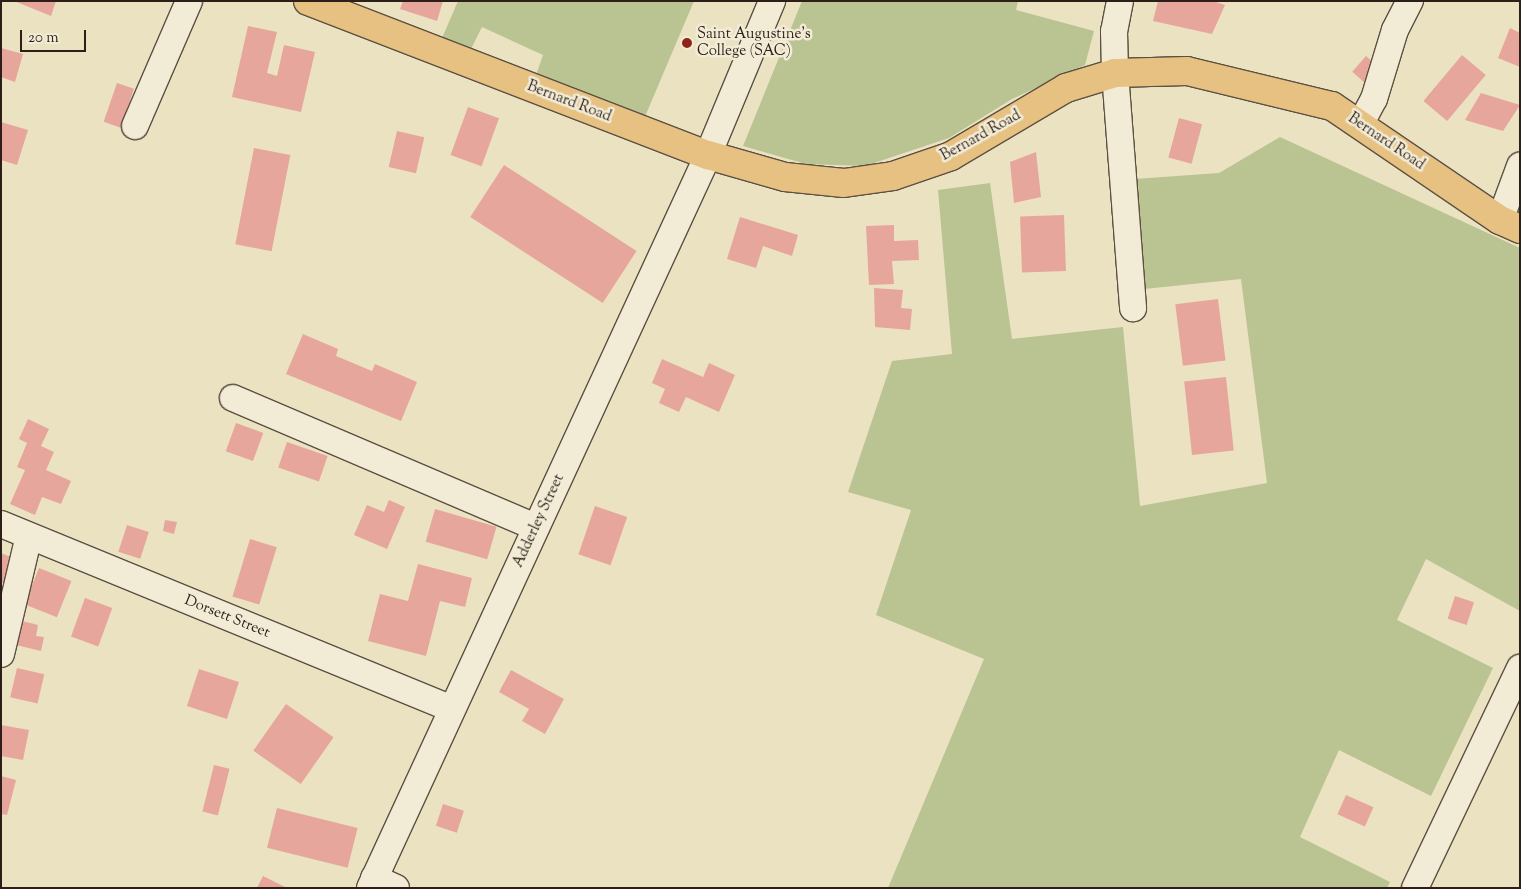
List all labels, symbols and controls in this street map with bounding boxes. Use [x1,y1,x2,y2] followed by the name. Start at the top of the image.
[22,20,89,52] scale bar
[697,25,811,60] place label: Saint Augustine's College (SAC)
[28,28,59,49] text: 20 m
[681,37,693,49] marker: Saint Augustine's College (SAC)
[524,78,614,126] street label: Bernard Road
[938,107,1024,165] street label: Bernard Road
[1344,110,1428,174] street label: Bernard Road
[510,472,568,570] street label: Adderley Street
[182,592,272,642] street label: Dorsett Street

